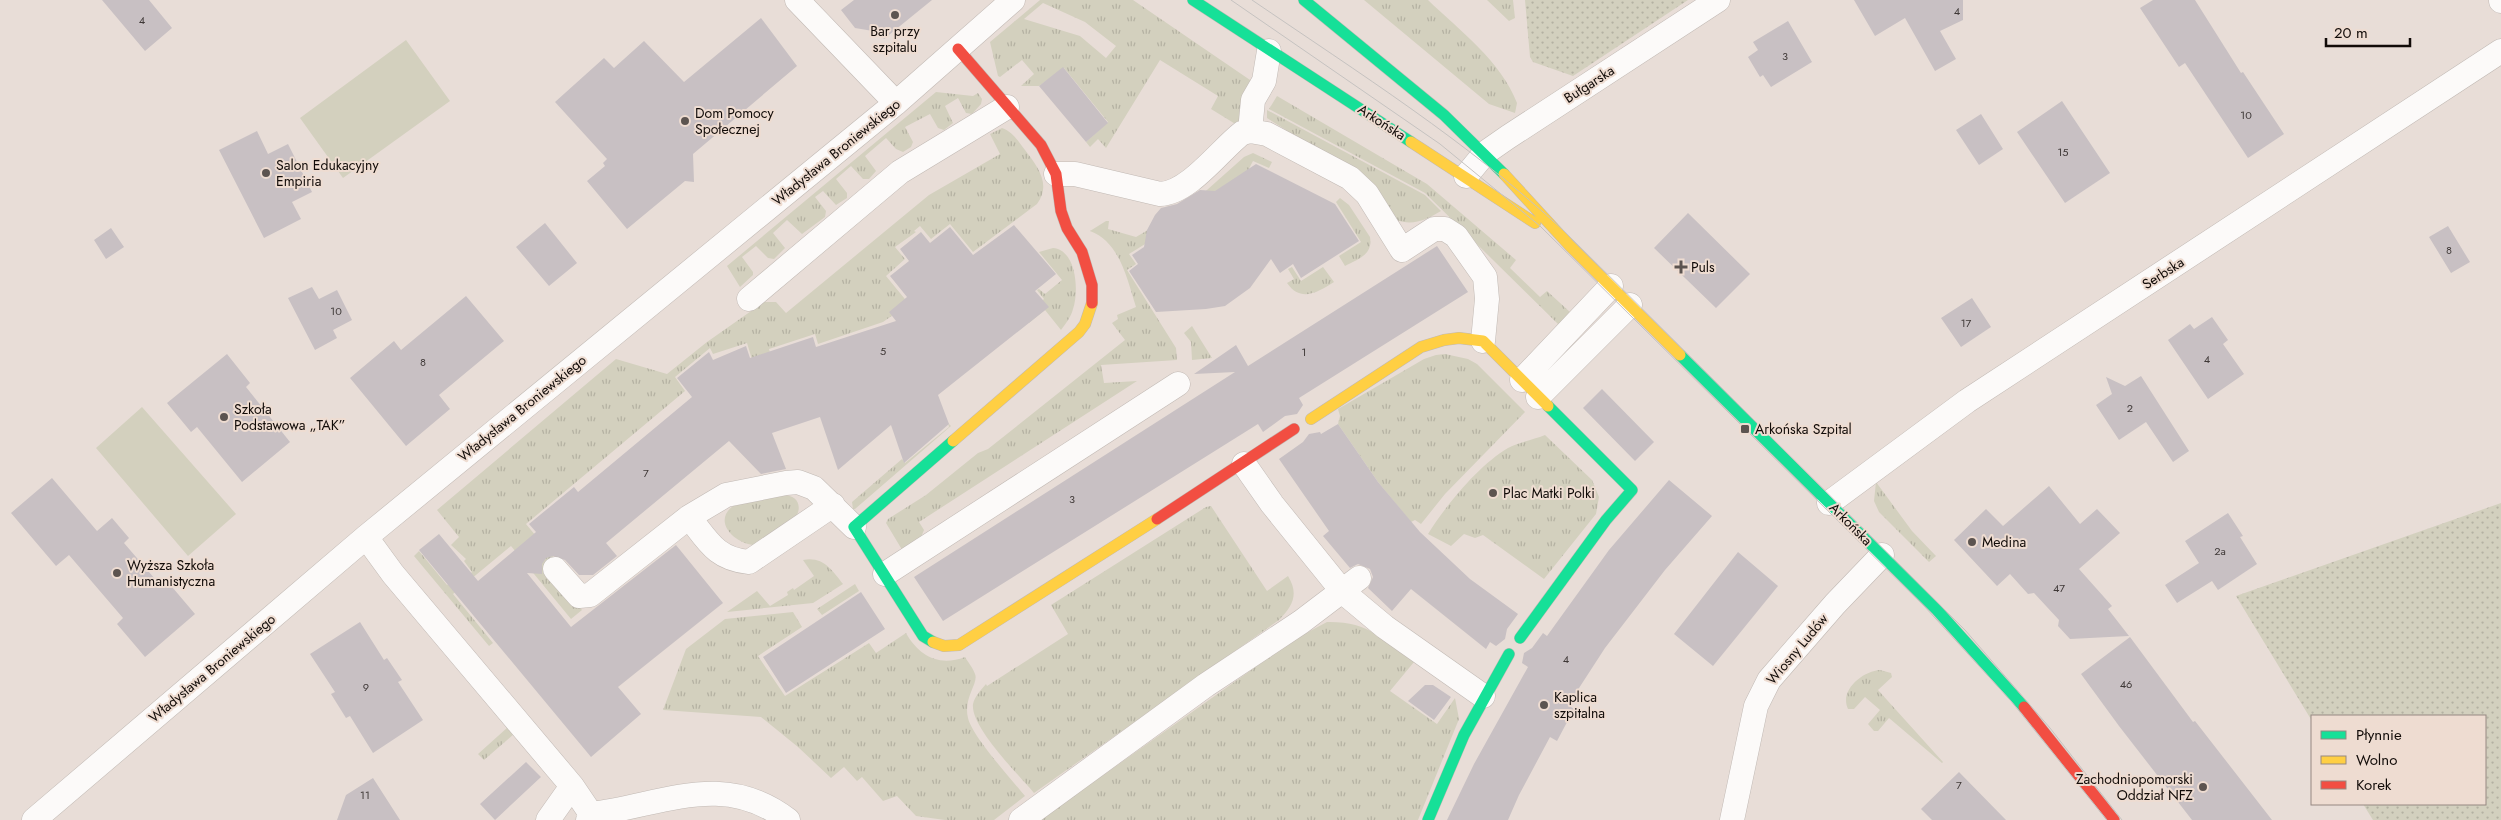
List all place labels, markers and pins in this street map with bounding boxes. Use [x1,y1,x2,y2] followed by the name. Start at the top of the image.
[889,9,901,21] marker: Bar przy szpitalu
[870,21,921,57] place label: Bar przy szpitalu
[695,103,774,139] place label: Dom Pomocy Społecznej
[679,115,691,127] marker: Dom Pomocy Społecznej
[276,155,379,191] place label: Salon Edukacyjny Empiria
[260,167,272,179] marker: Salon Edukacyjny Empiria
[1691,257,1715,277] place label: Puls
[1675,261,1687,273] marker: Puls
[234,399,345,435] place label: Szkoła Podstawowa „TAK”
[218,411,230,423] marker: Szkoła Podstawowa „TAK”
[1755,419,1852,439] place label: Arkońska Szpital
[1739,423,1751,435] marker: Arkońska Szpital
[1503,483,1595,503] place label: Plac Matki Polki
[1487,487,1499,499] marker: Plac Matki Polki
[1982,532,2026,552] place label: Medina
[1966,536,1978,548] marker: Medina
[127,555,215,591] place label: Wyższa Szkoła Humanistyczna
[111,567,123,579] marker: Wyższa Szkoła Humanistyczna
[1554,687,1605,723] place label: Kaplica szpitalna
[1538,699,1550,711] marker: Kaplica szpitalna
[2076,769,2193,805] place label: Zachodniopomorski Oddział NFZ
[2197,781,2209,793] marker: Zachodniopomorski Oddział NFZ

